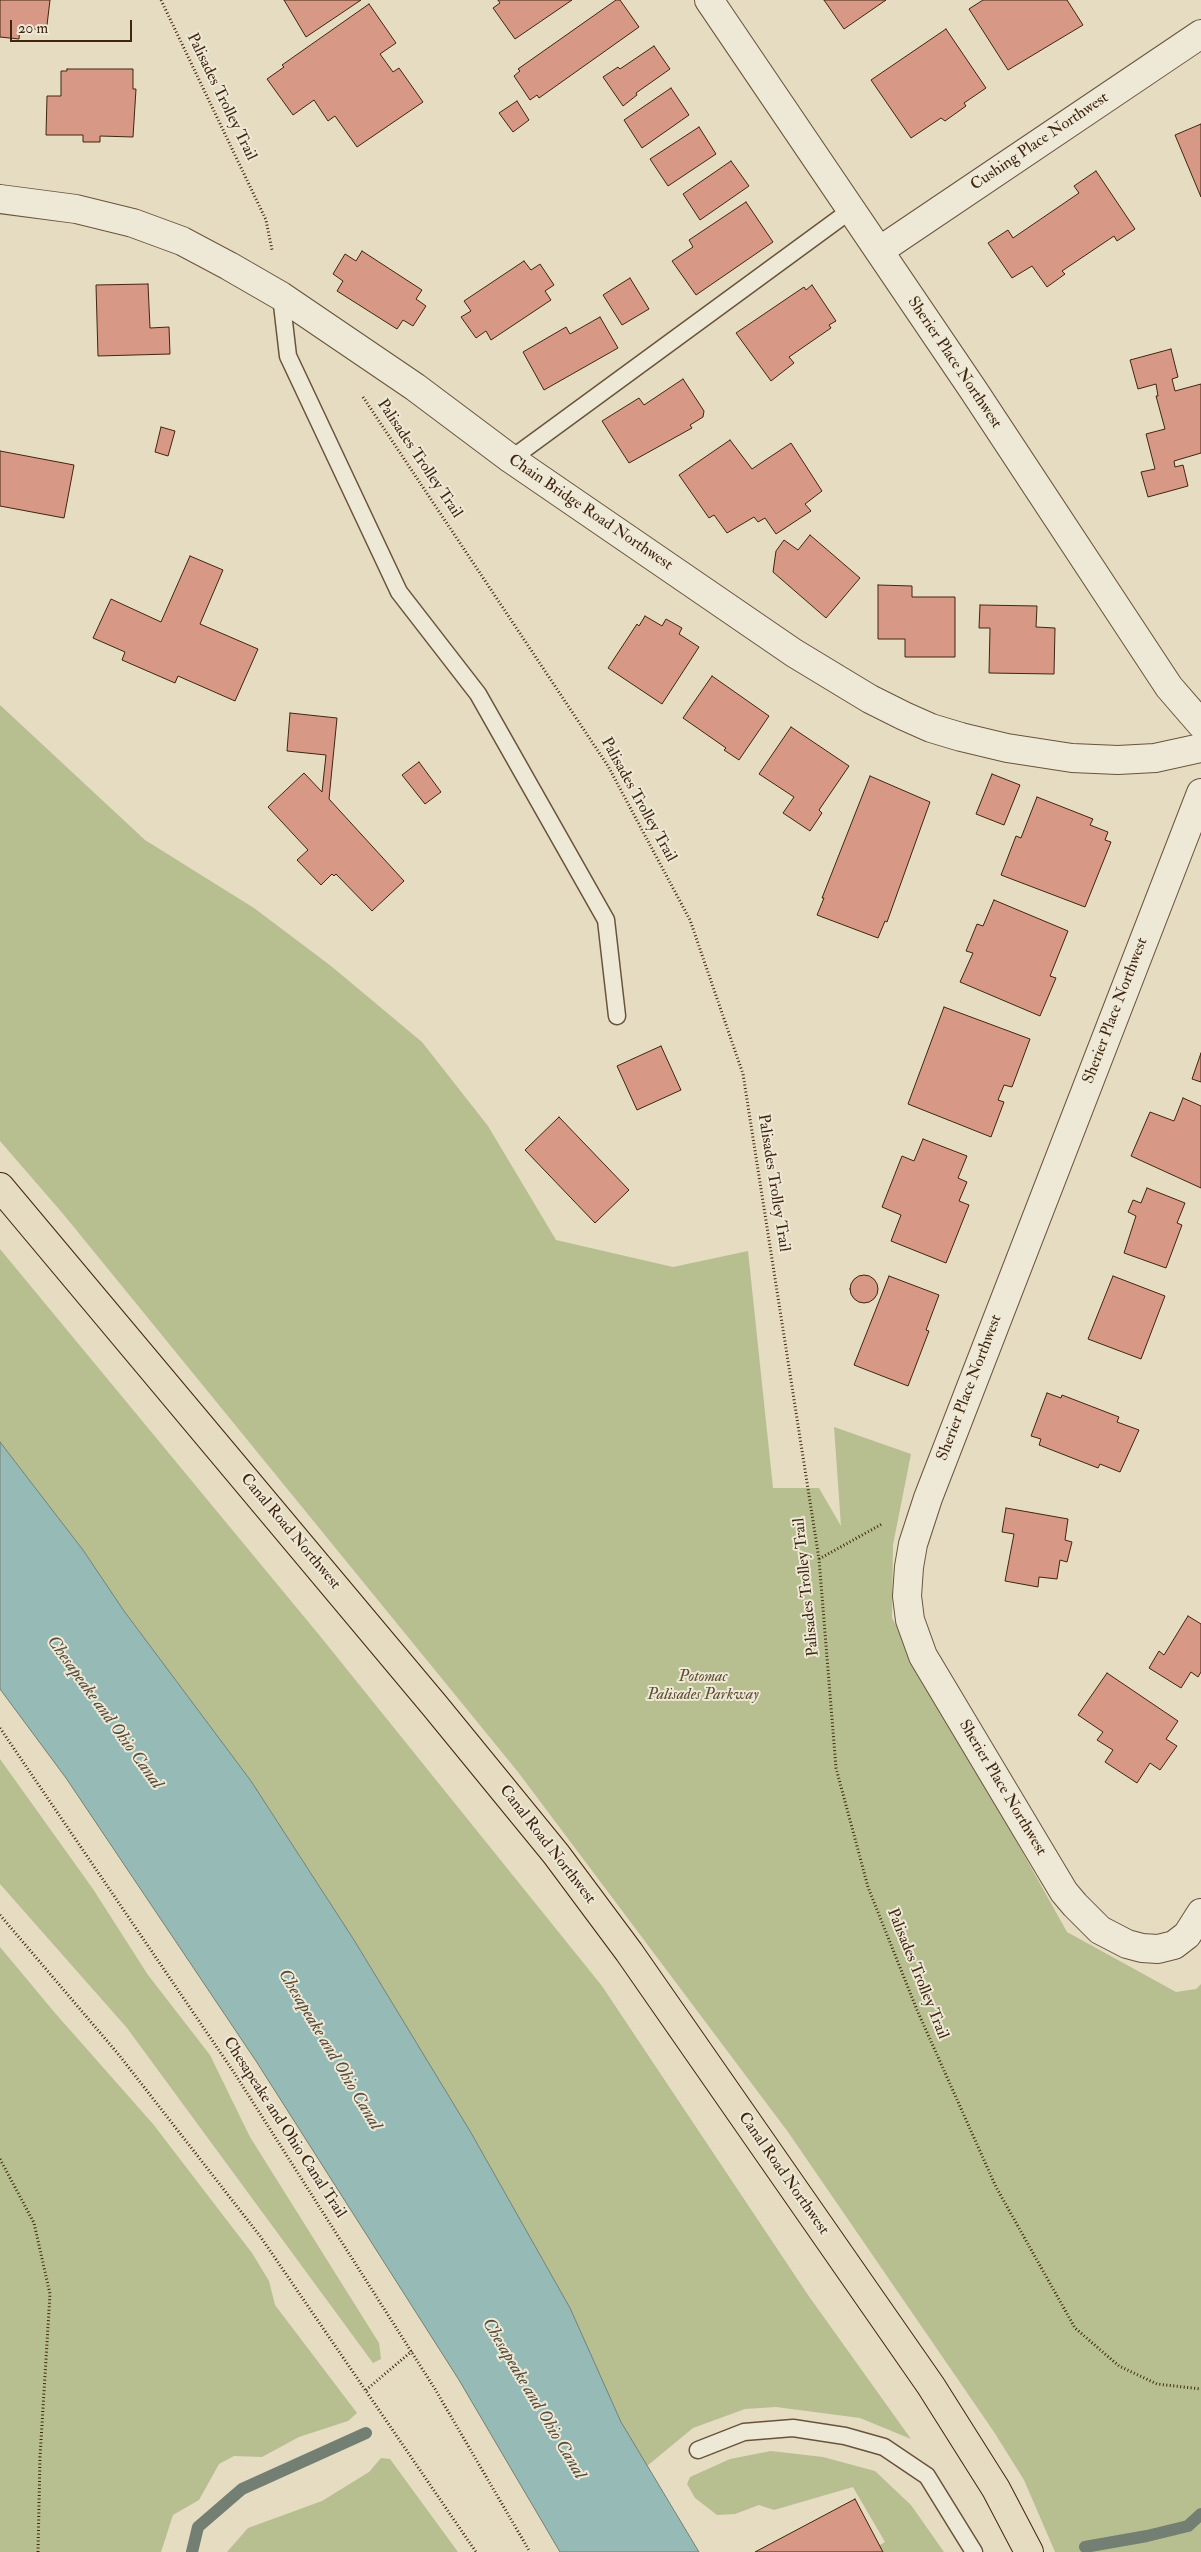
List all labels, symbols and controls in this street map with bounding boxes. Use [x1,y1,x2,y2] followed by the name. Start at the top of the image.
[12,10,135,42] scale bar
[18,19,48,38] text: 20 m
[182,30,260,164] street label: Palisades Trolley Trail
[967,89,1113,195] street label: Cushing Place Northwest
[903,293,1005,433] street label: Sherier Place Northwest
[372,396,466,522] street label: Palisades Trolley Trail
[504,451,676,575] street label: Chain Bridge Road Northwest
[596,734,680,866] street label: Palisades Trolley Trail
[1079,935,1153,1087] street label: Sherier Place Northwest
[753,1113,793,1253] street label: Palisades Trolley Trail
[933,1312,1007,1464] street label: Sherier Place Northwest
[236,1470,344,1594] street label: Canal Road Northwest
[790,1517,824,1657] street label: Palisades Trolley Trail
[41,1632,167,1794] water label: Chesapeake and Ohio Canal
[647,1668,759,1706] park label: Potomac Palisades Parkway
[954,1717,1050,1859] street label: Sherier Place Northwest
[495,1782,599,1908] street label: Canal Road Northwest
[882,1906,952,2042] street label: Palisades Trolley Trail
[272,1966,386,2134] water label: Chesapeake and Ohio Canal
[218,2034,350,2222] street label: Chesapeake and Ohio Canal Trail
[733,2109,833,2239] street label: Canal Road Northwest
[476,2315,590,2483] water label: Chesapeake and Ohio Canal

